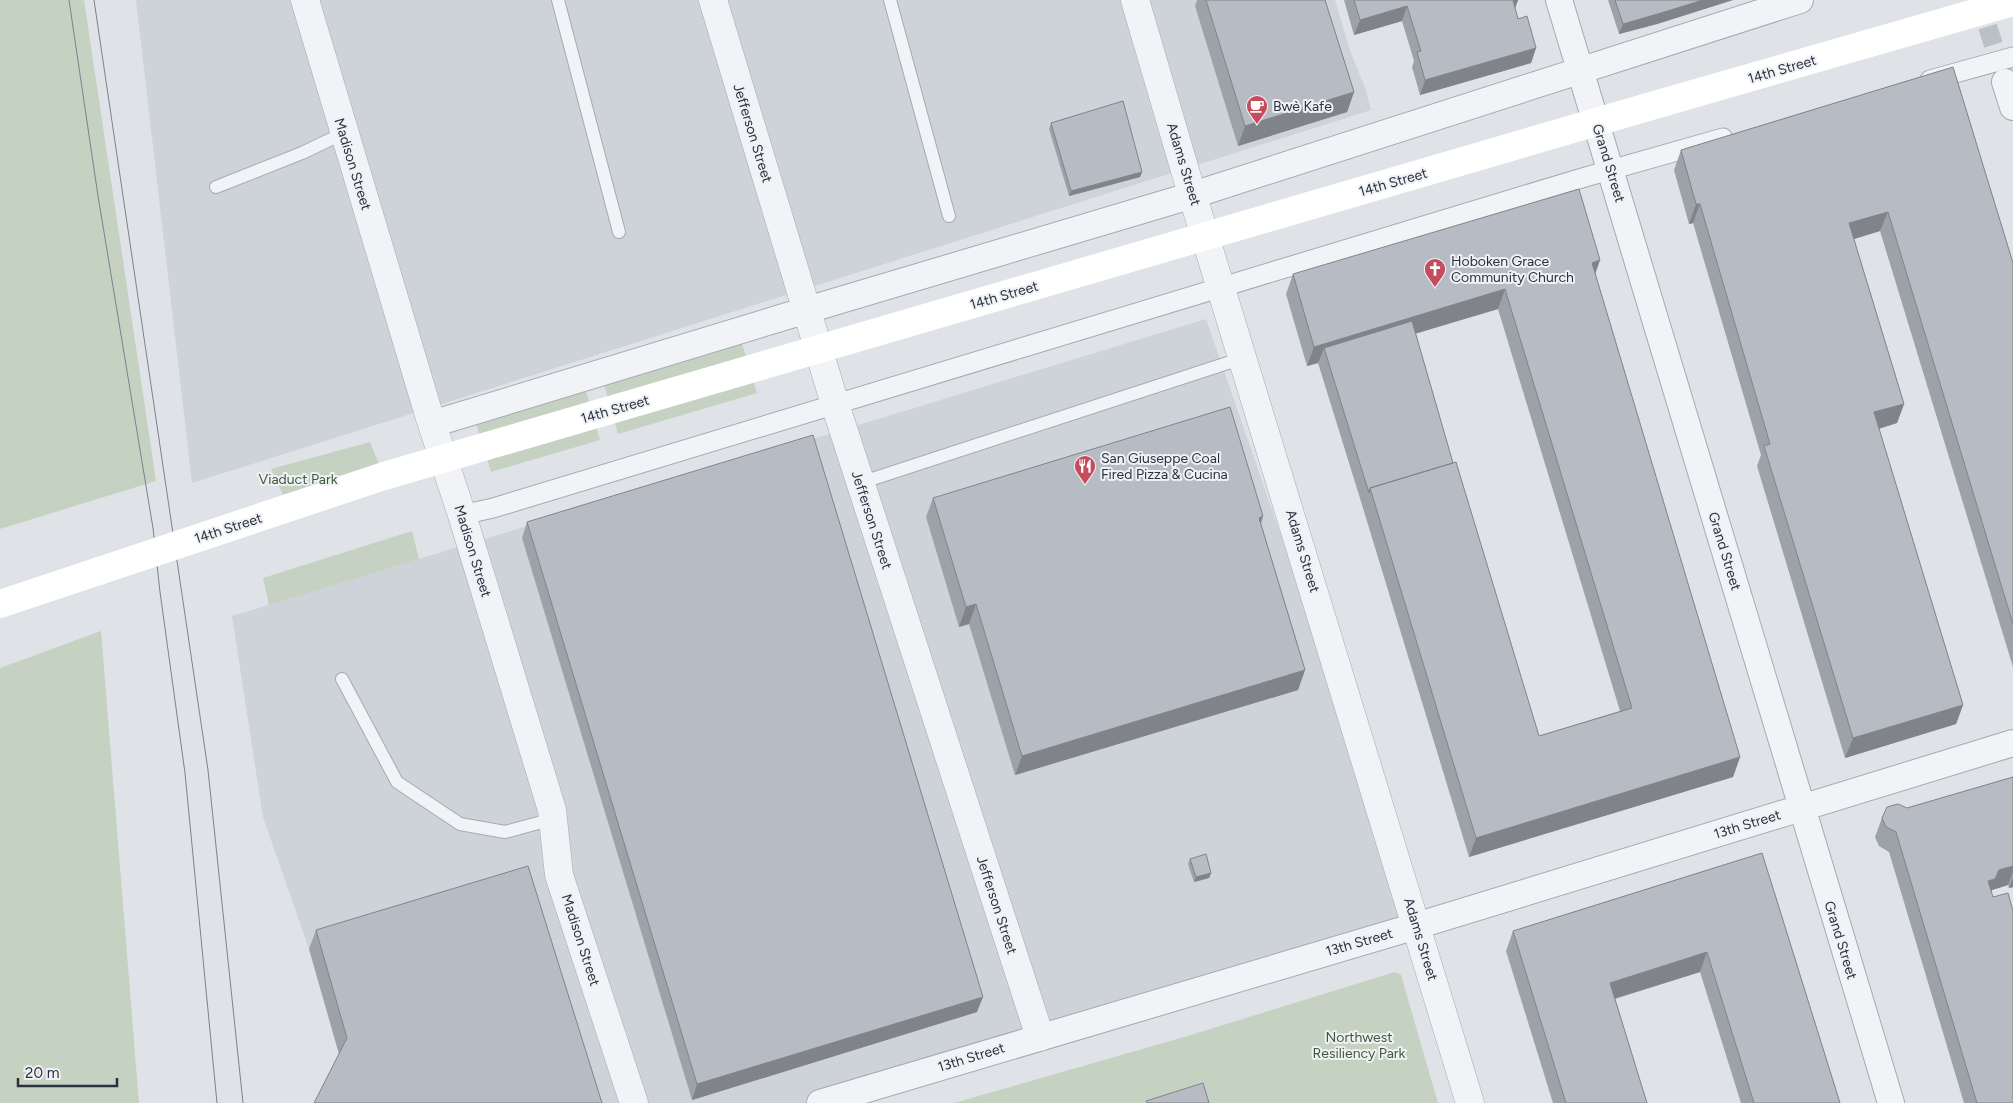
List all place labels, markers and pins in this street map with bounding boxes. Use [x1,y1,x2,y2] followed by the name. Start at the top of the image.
[1245,94,1269,125] cafe icon: Bwè Kafe
[1273,98,1332,115] place label: Bwè Kafe
[1451,253,1574,286] place label: Hoboken Grace Community Church
[1423,257,1447,288] church icon: Hoboken Grace Community Church
[1101,450,1228,483] place label: San Giuseppe Coal Fired Pizza & Cucina
[1073,454,1097,485] restaurant icon: San Giuseppe Coal Fired Pizza & Cucina

